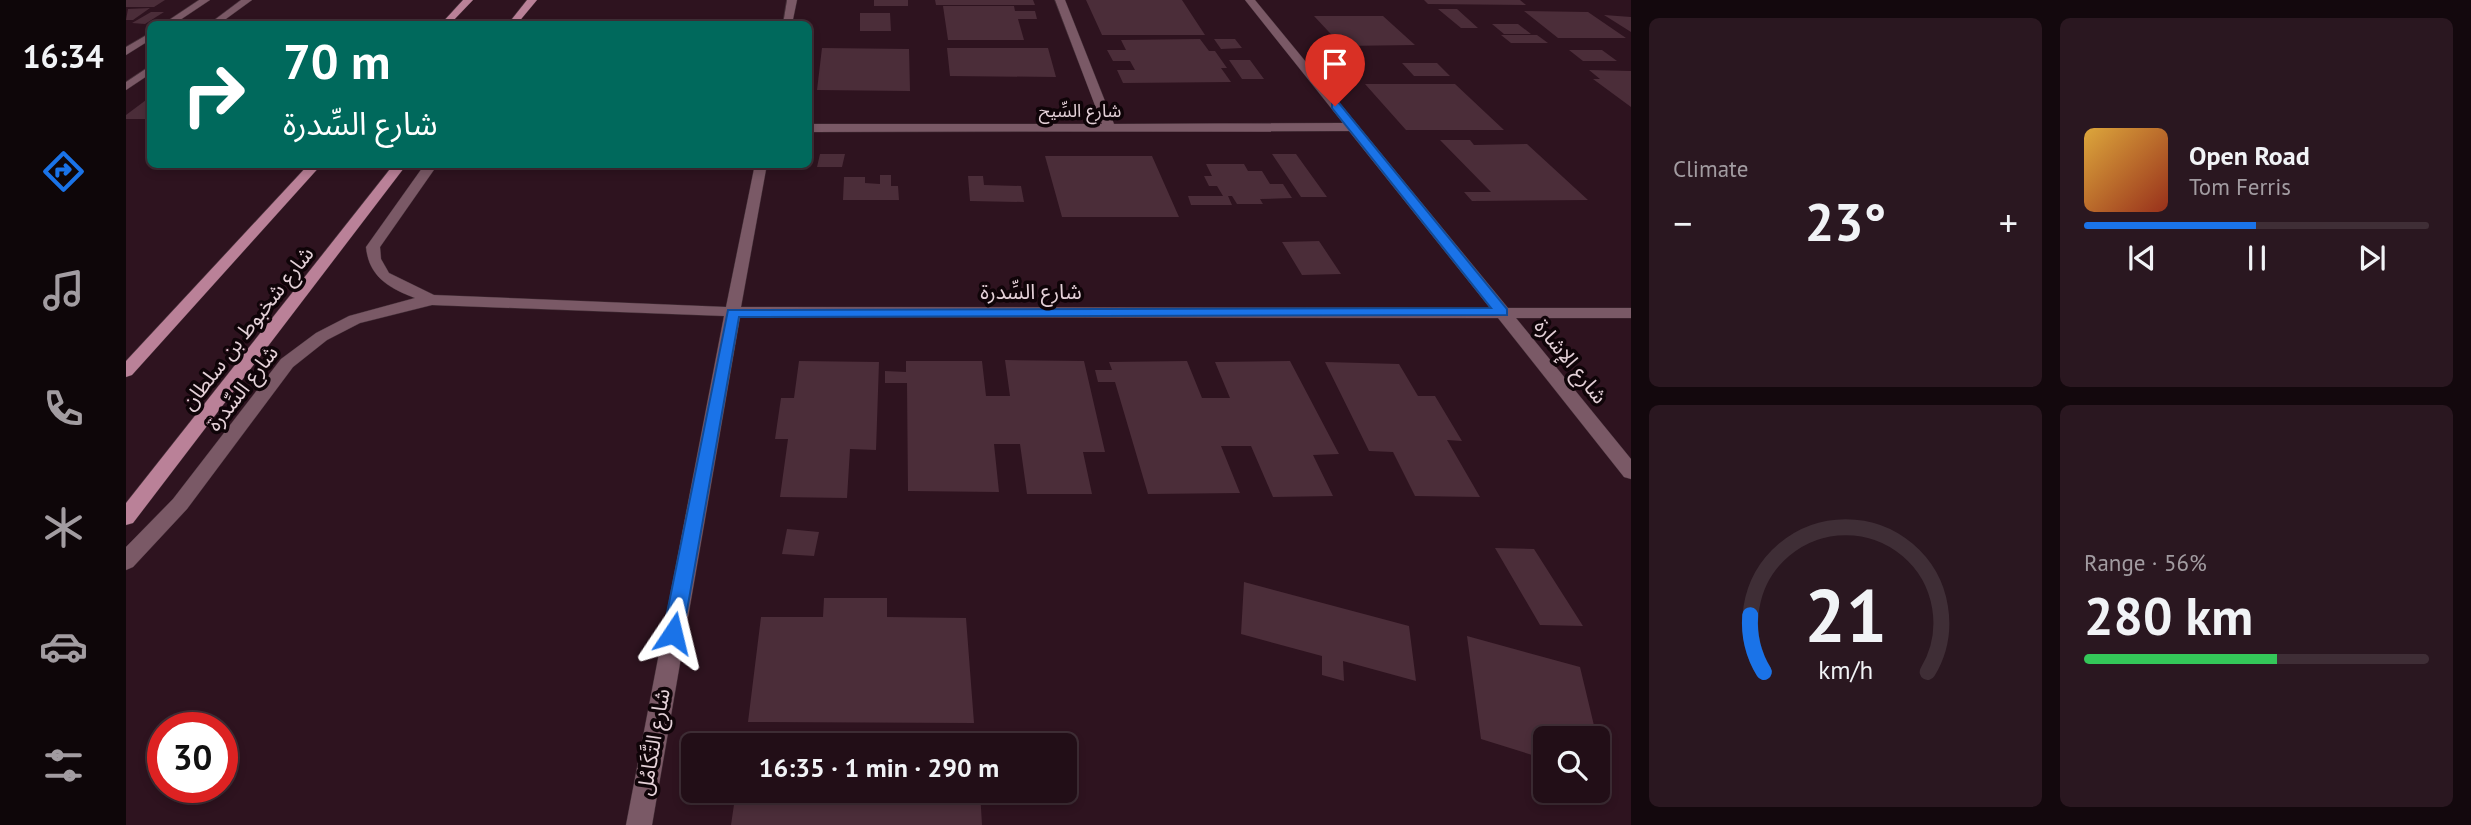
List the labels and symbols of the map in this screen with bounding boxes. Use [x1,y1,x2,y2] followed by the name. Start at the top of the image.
[1305,34,1365,106] pin
[1039,99,1121,125] street label: شارع السِّيح
[175,241,321,417] street label: شارع شخبوط بن سلطان
[980,278,1082,307] street label: شارع السِّدرة
[1527,313,1613,410] street label: شارع الإشارة
[200,340,285,437] street label: شارع السِّدرة
[636,596,710,670] position arrow
[630,686,678,798] street label: شارع التَّكَامُل
[147,712,238,803] speed limit sign: 30

